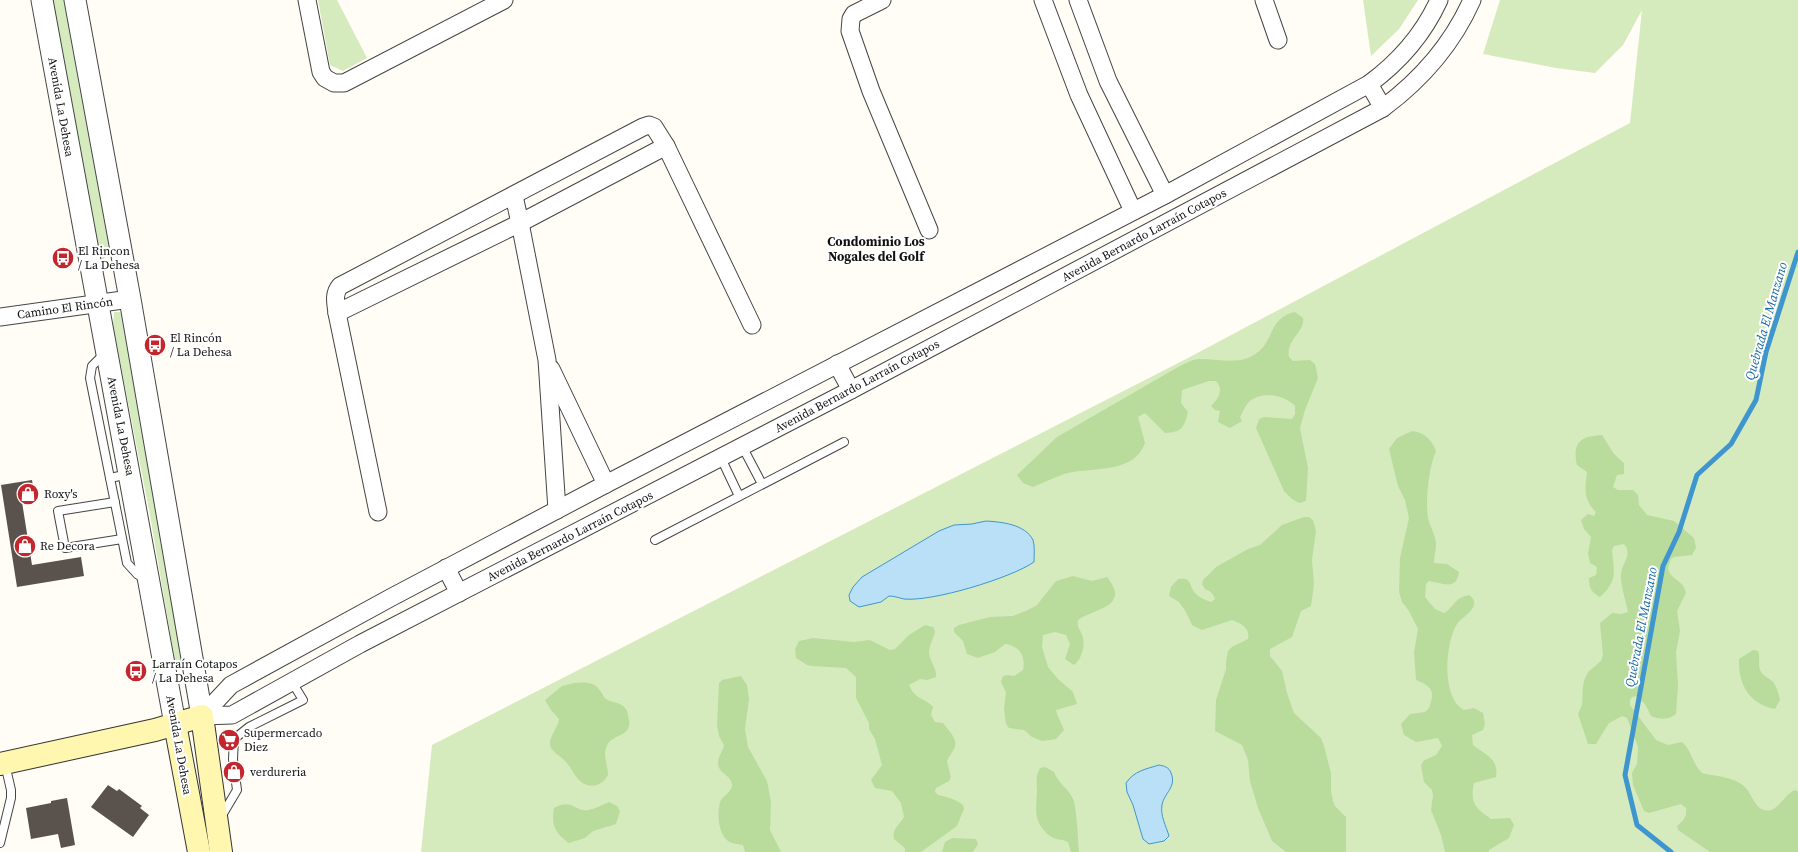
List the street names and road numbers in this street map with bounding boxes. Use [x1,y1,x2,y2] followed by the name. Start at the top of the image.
[44,56,78,159] street label: Avenida La Dehesa
[1059,185,1229,285] street label: Avenida Bernardo Larraín Cotapos
[16,293,114,323] street label: Camino El Rincón
[772,336,942,436] street label: Avenida Bernardo Larraín Cotapos
[104,375,139,478] street label: Avenida La Dehesa
[484,487,656,585] street label: Avenida Bernardo Larraín Cotapos
[162,694,196,797] street label: Avenida La Dehesa

